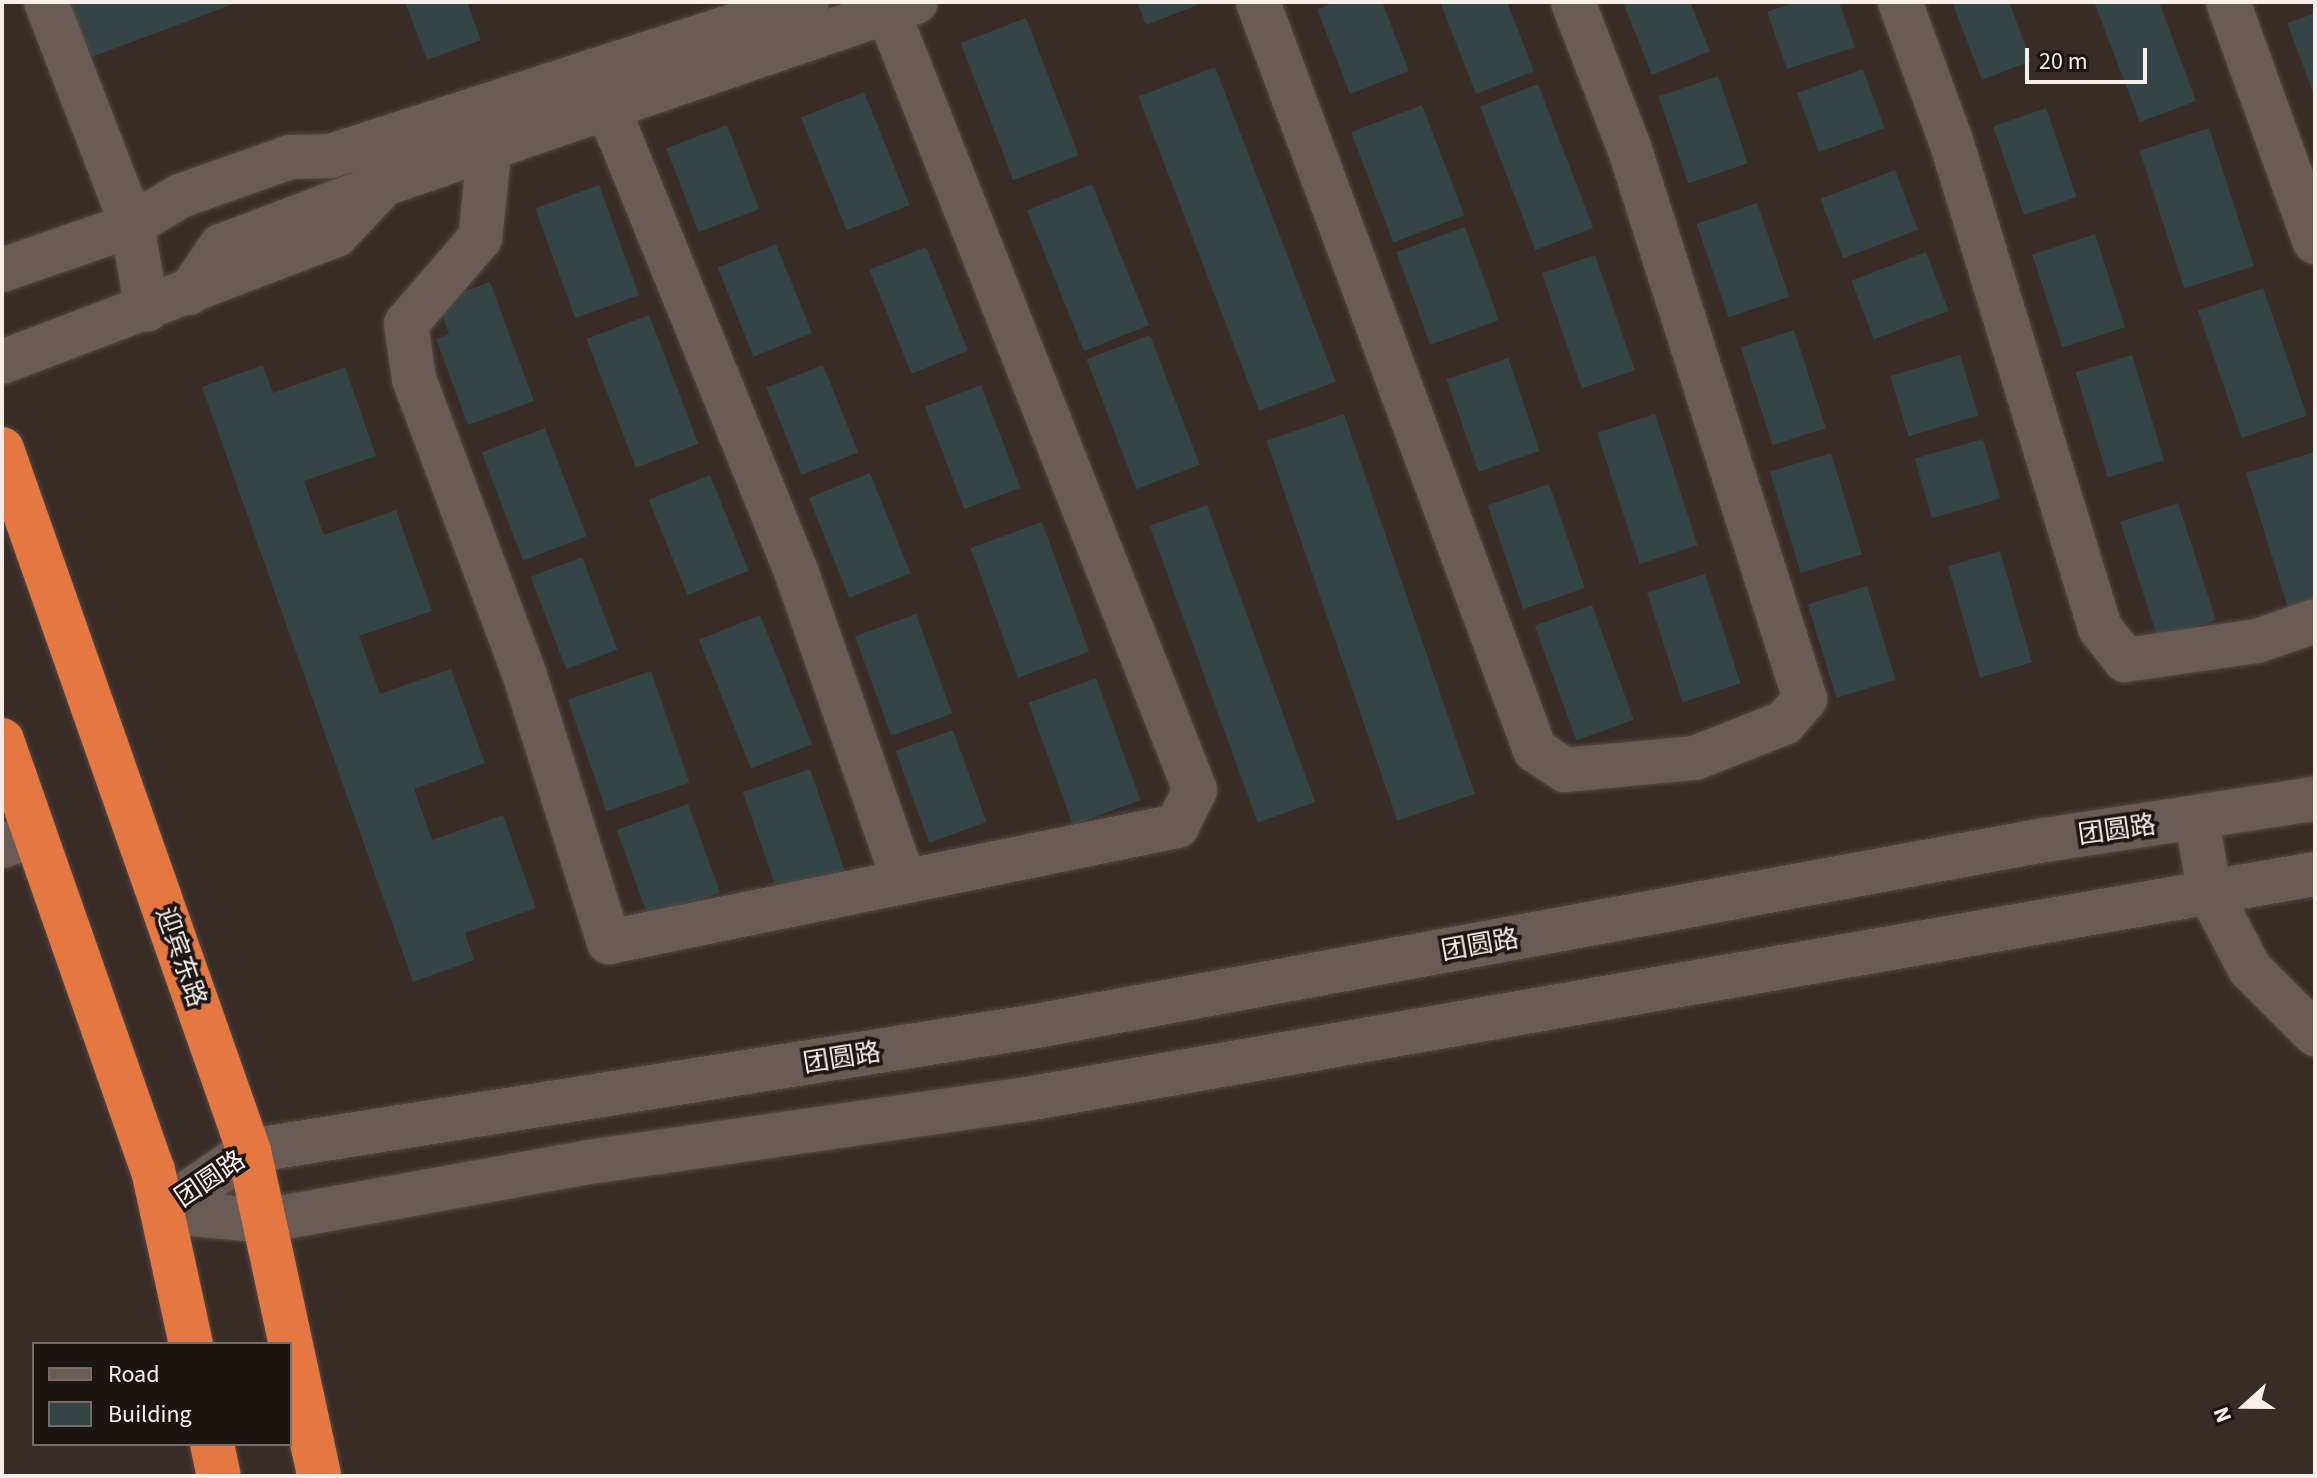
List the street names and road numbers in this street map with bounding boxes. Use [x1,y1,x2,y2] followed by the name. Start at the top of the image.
[2076,809,2158,851] street label: 团圆路
[149,903,213,1011] street label: 迎宾东路
[1439,923,1521,967] street label: 团圆路
[801,1036,883,1080] street label: 团圆路
[169,1144,251,1214] street label: 团圆路

